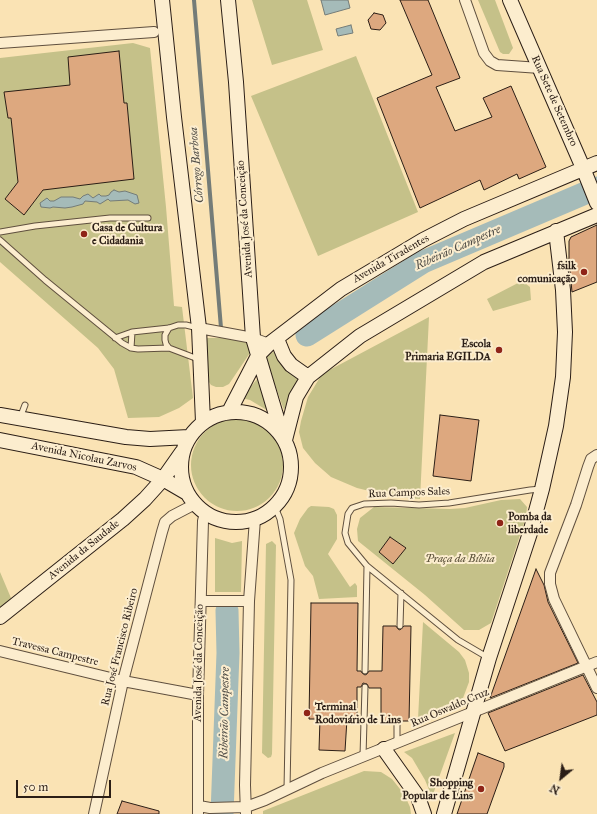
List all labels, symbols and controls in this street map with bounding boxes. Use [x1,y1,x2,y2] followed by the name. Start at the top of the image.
[528,53,580,149] street label: Rua Sete de Setembro
[186,126,208,204] water label: Córrego Barbosa
[234,160,256,278] street label: Avenida José da Conceição
[92,221,162,247] place label: Casa de Cultura e Cidadania
[413,223,503,273] water label: Ribeirão Campestre
[79,229,89,239] marker: Casa de Cultura e Cidadania
[350,232,432,286] street label: Avenida Tiradentes
[518,259,576,285] place label: fsilk comunicação
[579,267,589,277] marker: fsilk comunicação
[405,337,491,363] place label: Escola Primaria EGILDA
[494,345,504,355] marker: Escola Primaria EGILDA
[30,439,138,475] street label: Avenida Nicolau Zarvos
[368,485,450,501] street label: Rua Campos Sales
[508,510,551,536] place label: Pomba da liberdade
[46,517,122,583] street label: Avenida da Saudade
[495,518,505,528] marker: Pomba da liberdade
[425,552,495,566] park label: Praça da Bíblia
[99,587,141,707] street label: Rua José Francisco Ribeiro
[191,604,207,722] street label: Avenida José da Conceição
[10,635,100,669] street label: Travessa Campestre
[217,667,233,759] water label: Ribeirão Campestre
[409,686,491,730] street label: Rua Oswaldo Cruz
[315,700,401,726] place label: Terminal Rodoviário de Lins
[302,708,312,718] marker: Terminal Rodoviário de Lins
[541,758,581,798] north arrow
[18,772,113,798] scale bar
[402,776,473,802] place label: Shopping Popular de Lins
[23,780,48,794] text: 50 m
[548,781,562,797] text: N
[476,784,486,794] marker: Shopping Popular de Lins

